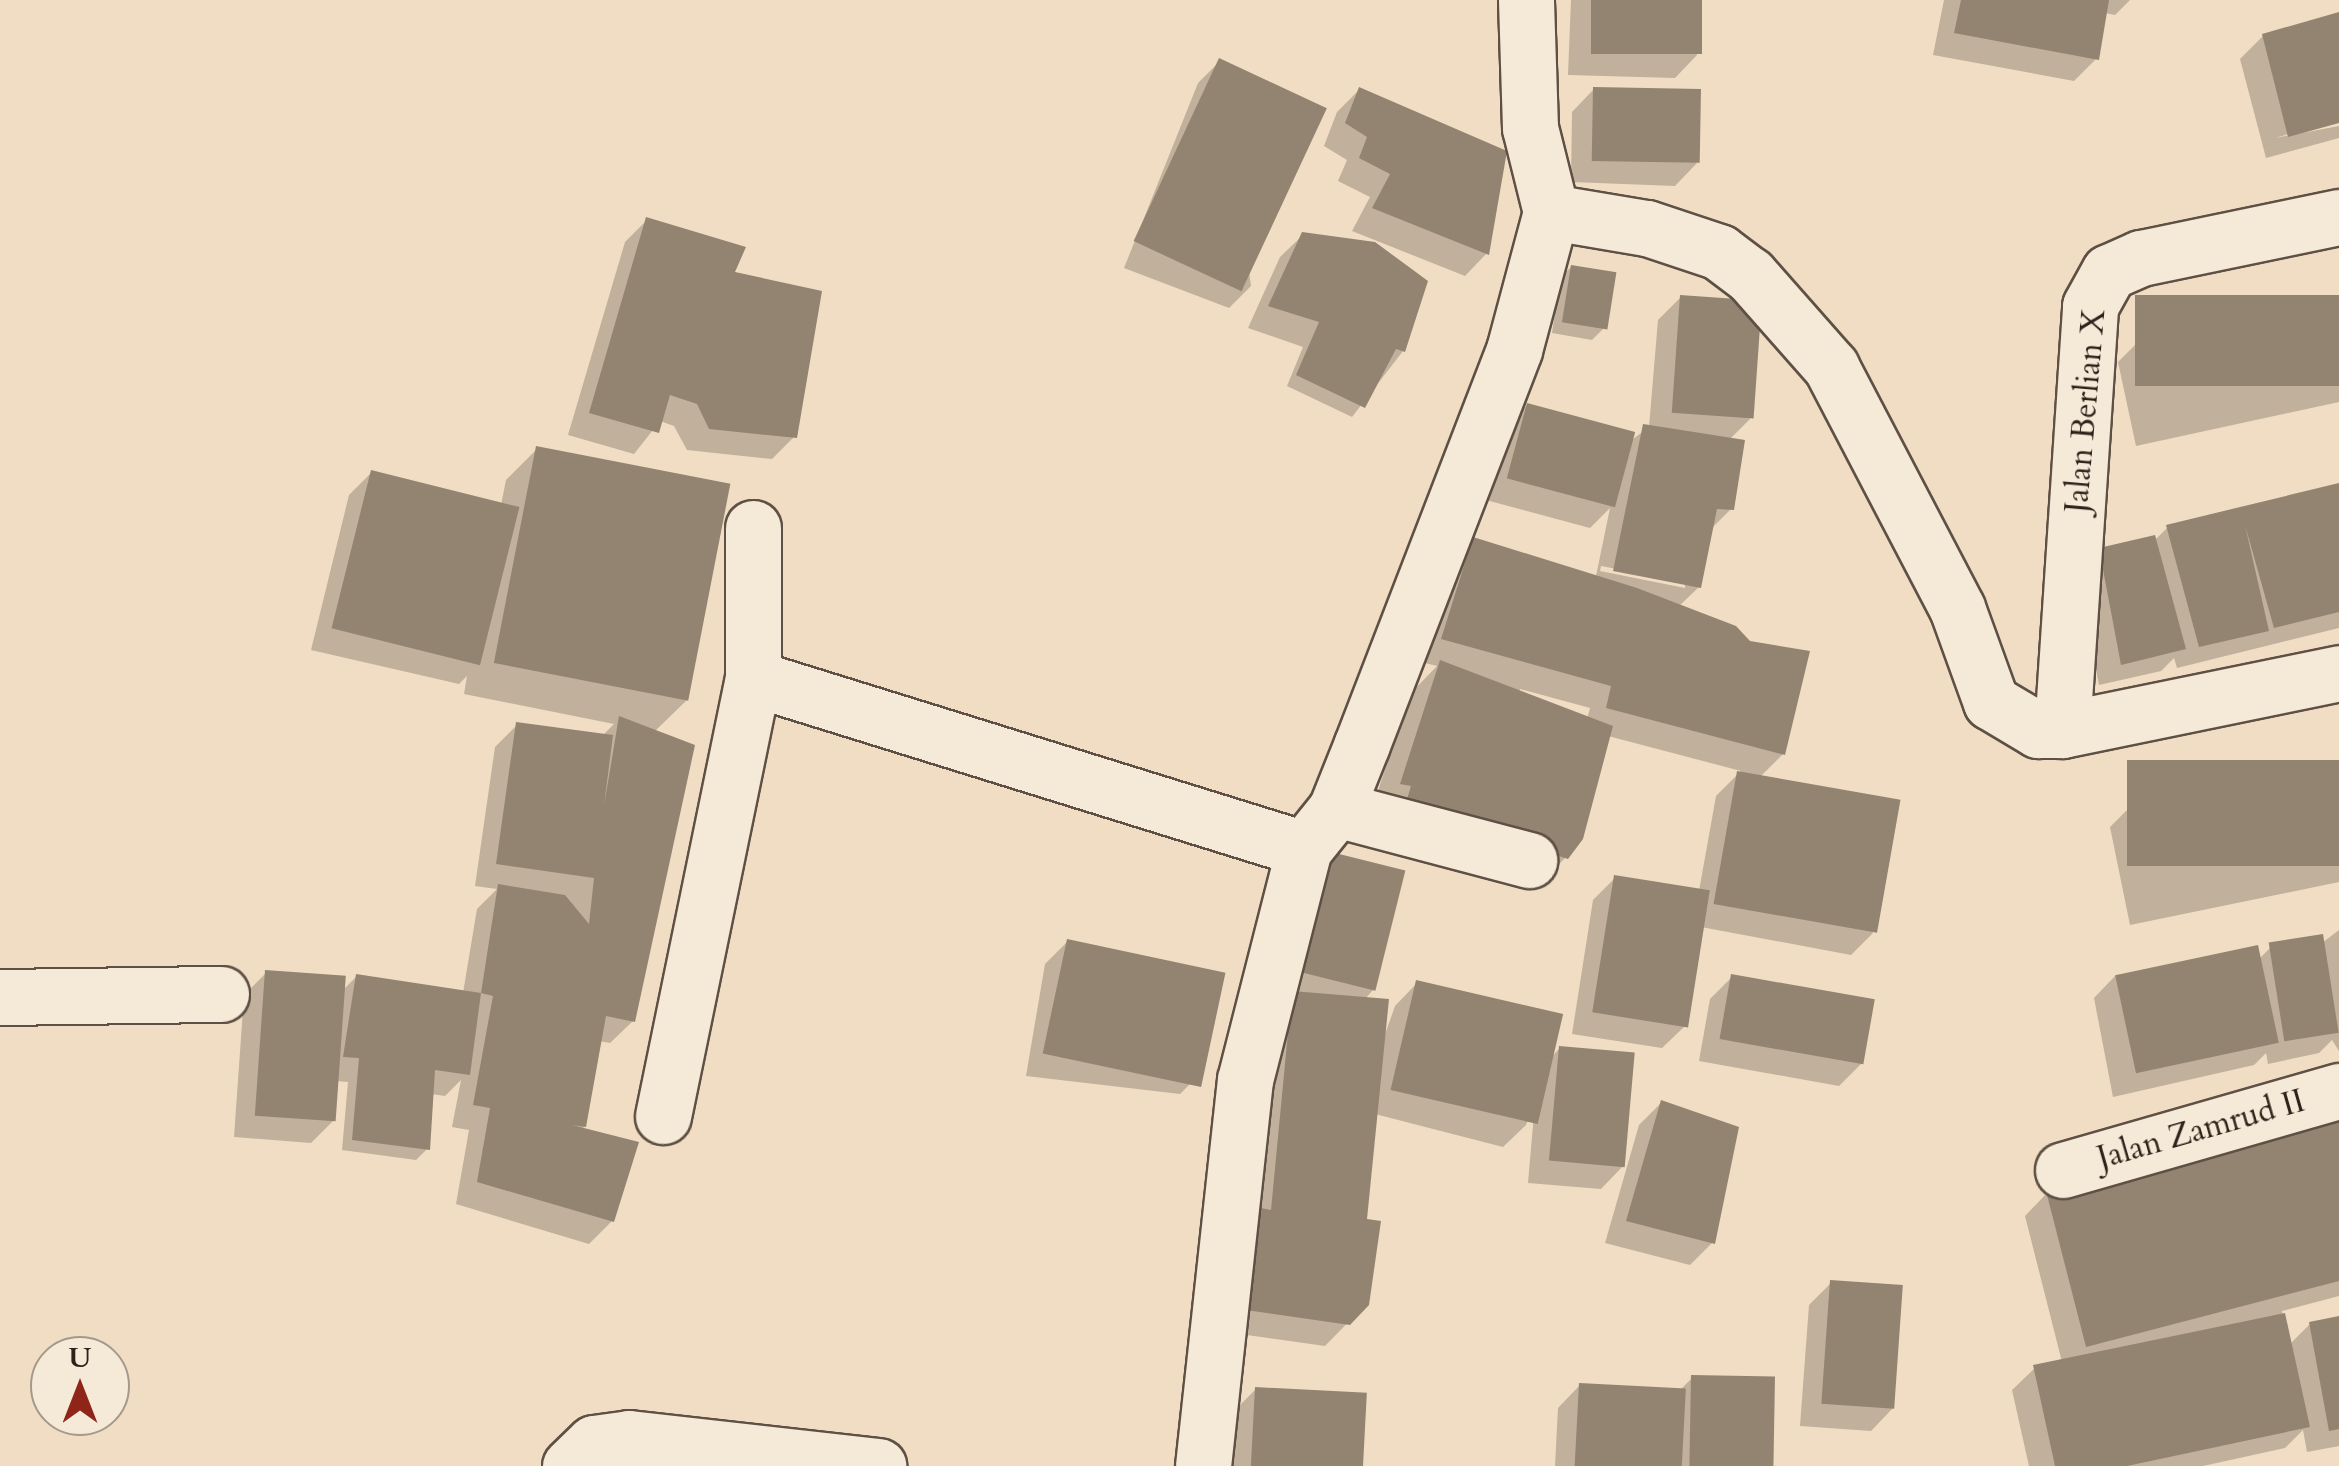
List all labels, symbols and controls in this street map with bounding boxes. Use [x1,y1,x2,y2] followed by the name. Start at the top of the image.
[2058,308,2114,514] street label: Jalan Berlian X
[2093,1082,2309,1178] street label: Jalan Zamrud II
[30,1336,130,1436] north arrow
[69,1339,91,1377] text: U

